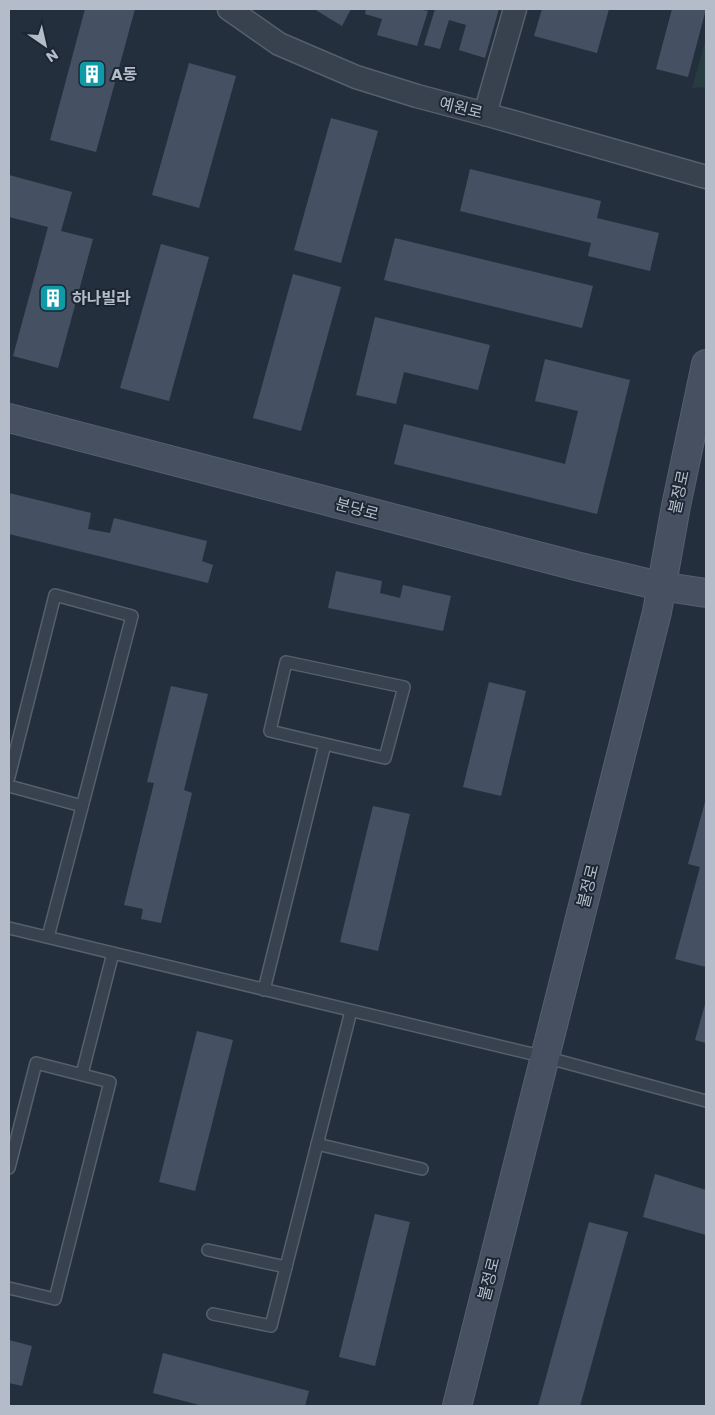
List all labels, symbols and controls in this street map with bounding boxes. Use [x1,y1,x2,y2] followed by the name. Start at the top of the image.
[20,20,70,70] north arrow
[42,45,62,67] text: N
[77,59,107,89] building icon: A동
[111,63,138,86] place label: A동
[437,91,485,125] street label: 예원로
[38,283,68,313] building icon: 하나빌라
[72,287,131,310] place label: 하나빌라
[663,468,695,516] street label: 불정로
[333,492,382,526] street label: 분당로
[571,862,605,910] street label: 불정로
[472,1255,506,1303] street label: 불정로

